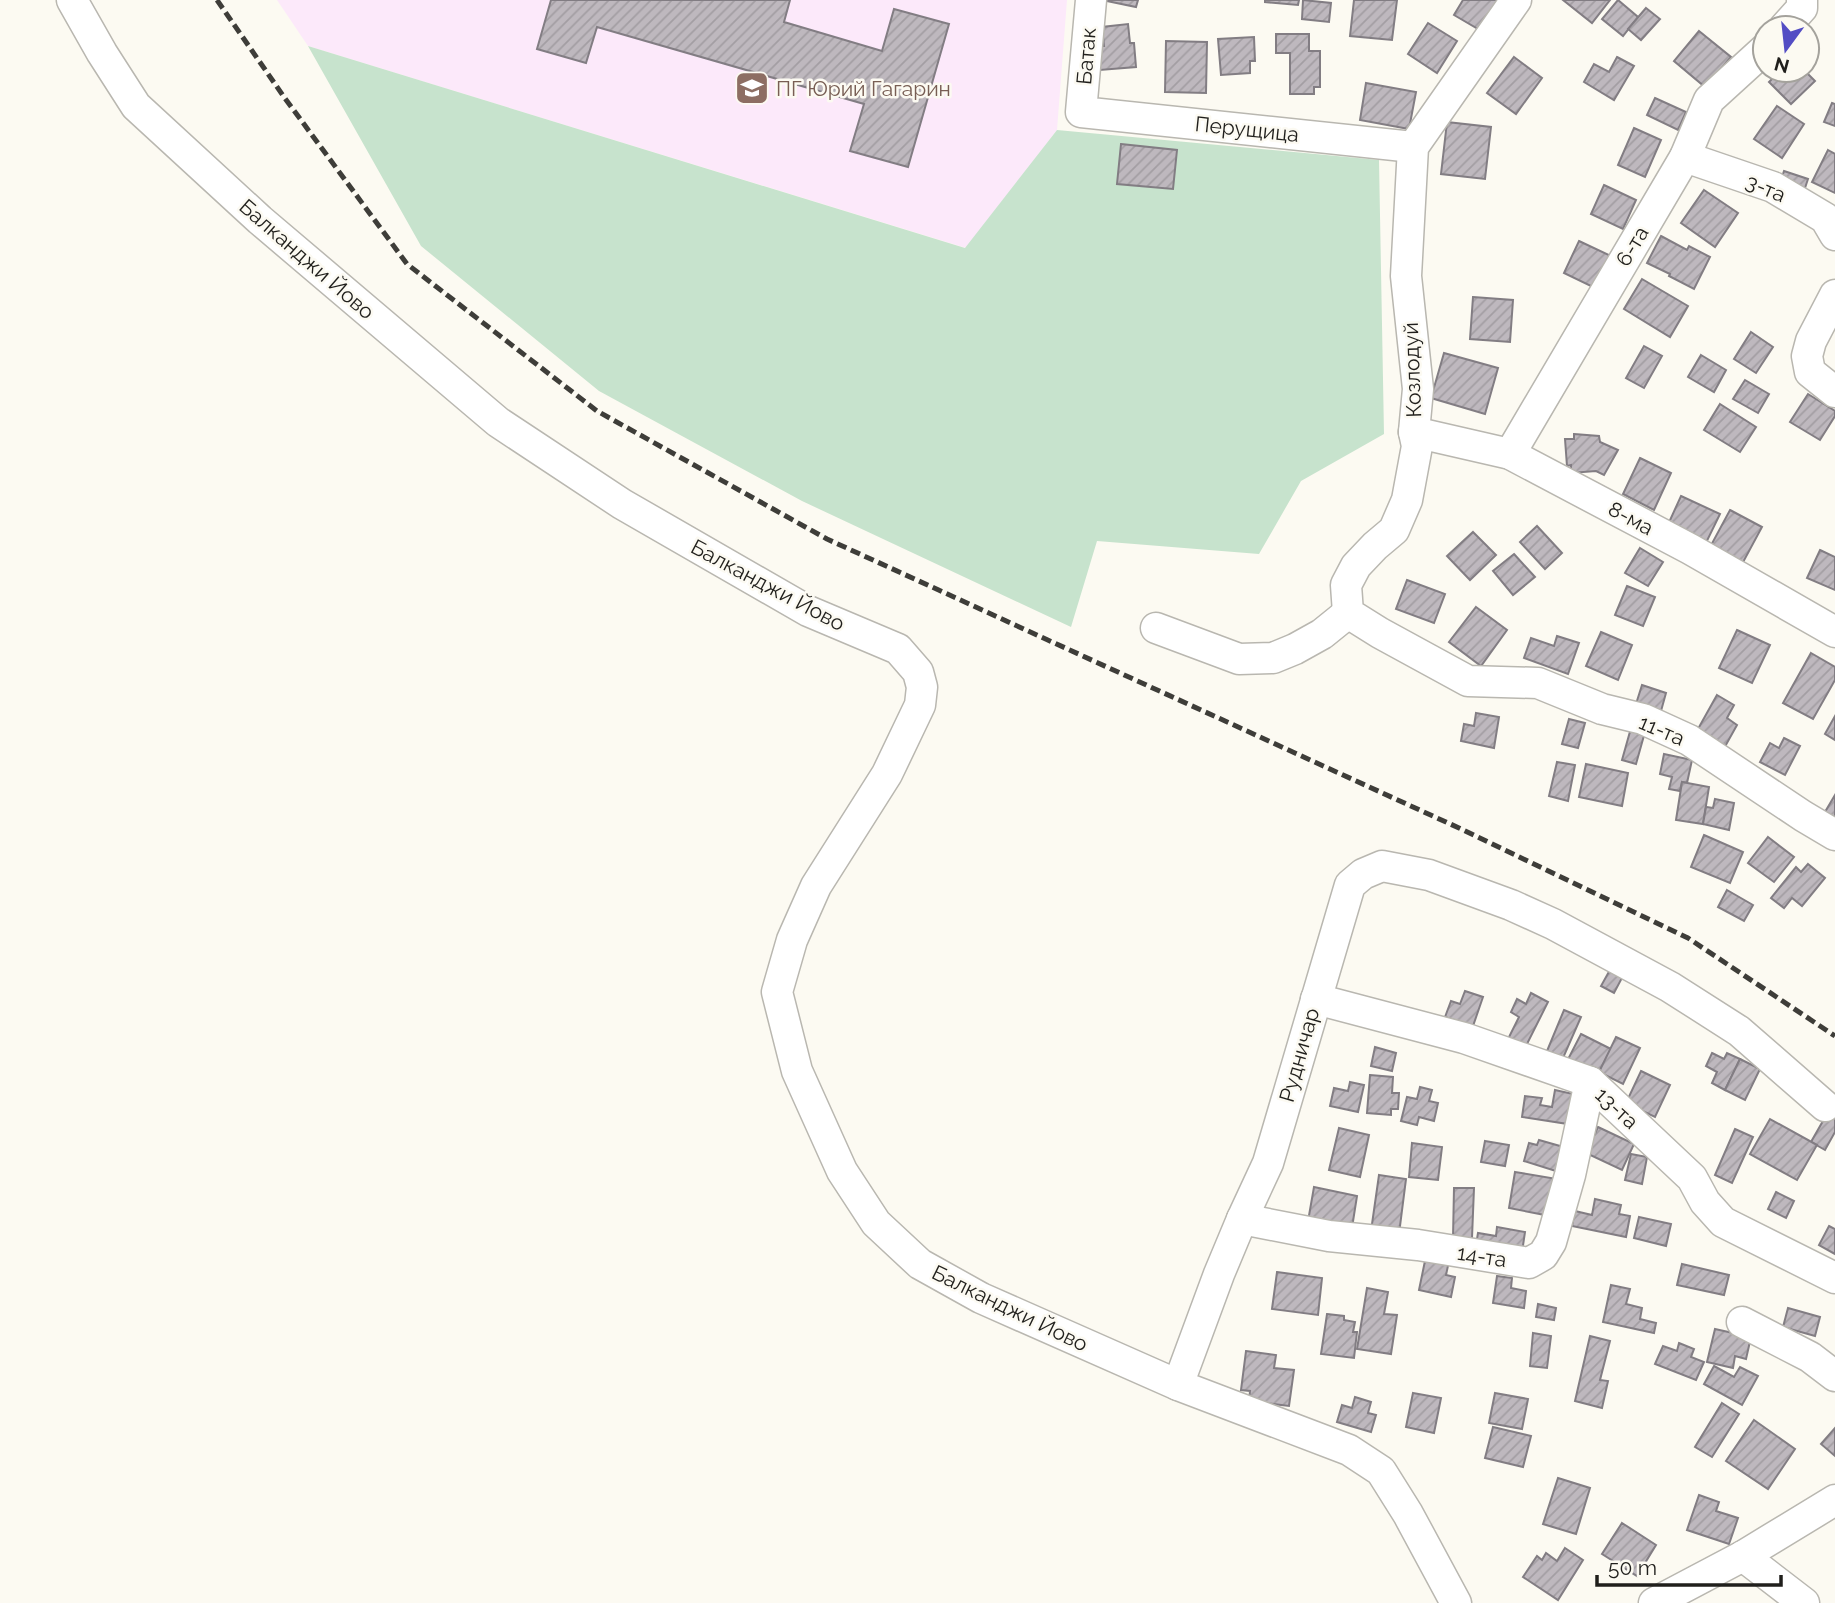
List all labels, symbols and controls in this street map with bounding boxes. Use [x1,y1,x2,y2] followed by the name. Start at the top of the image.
[1751,14,1821,84] north arrow
[1071,26,1101,86] street label: Батак
[1772,53,1791,78] text: N
[733,69,771,107] school or university icon: ПГ Юрий Гагарин
[776,76,951,101] place label: ПГ Юрий Гагарин
[1194,111,1300,147] street label: Перущица
[1742,169,1790,207] street label: 3-та
[234,194,380,324] street label: Балканджи Йово
[1610,222,1654,270] street label: 6-та
[1398,322,1426,418] street label: Козлодуй
[1604,496,1658,540] street label: 8-ма
[687,534,849,636] street label: Балканджи Йово
[1635,709,1689,751] street label: 11-та
[1274,1005,1324,1105] street label: Рудничар
[1590,1082,1644,1134] street label: 13-та
[1455,1240,1509,1272] street label: 14-та
[928,1259,1092,1357] street label: Балканджи Йово
[1597,1544,1781,1588] scale bar
[1608,1555,1657,1580] text: 50 m

